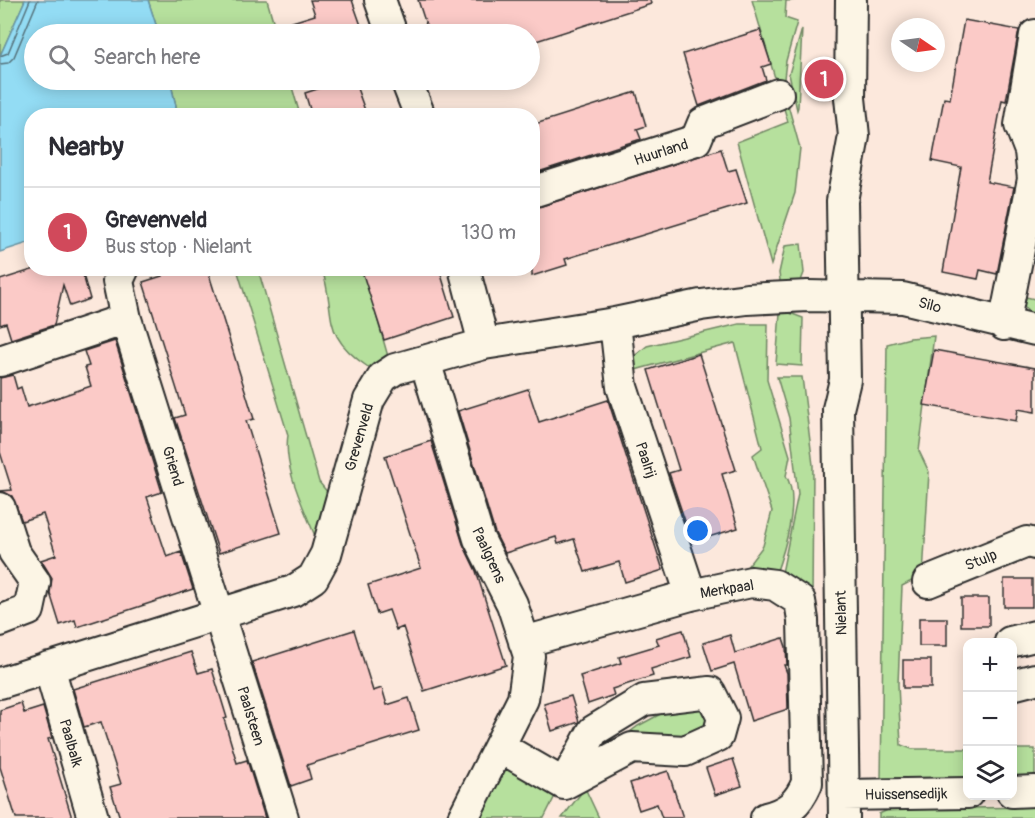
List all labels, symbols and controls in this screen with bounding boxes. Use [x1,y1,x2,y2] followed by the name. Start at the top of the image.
[891,18,945,72] north arrow
[24,24,540,90] search box
[45,41,78,74] icon: search
[93,43,200,71] text: Search here
[804,56,844,101] pin: 1
[48,131,124,163] text: Nearby
[632,135,691,170] street label: Huurland
[105,206,207,234] text: Grevenveld
[64,220,71,245] text: 1
[461,220,516,245] text: 130 m
[105,234,252,259] text: Bus stop · Nielant
[916,293,943,318] street label: Silo
[341,401,378,473] street label: Grevenveld
[631,440,660,481] street label: Paalrij
[157,444,188,488] street label: Griend
[683,516,712,545] your location
[467,524,510,587] street label: Paalgrens
[962,545,1000,575] street label: Stulp
[699,576,755,603] street label: Merkpaal
[832,590,851,635] street label: Nielant
[963,638,1017,800] map controls
[963,638,1017,692] button: +
[233,684,269,748] street label: Paalsteen
[963,692,1017,746] button: −
[55,717,87,770] street label: Paalbalk
[963,746,1017,800] button: layers
[864,784,948,805] street label: Huissensedijk

